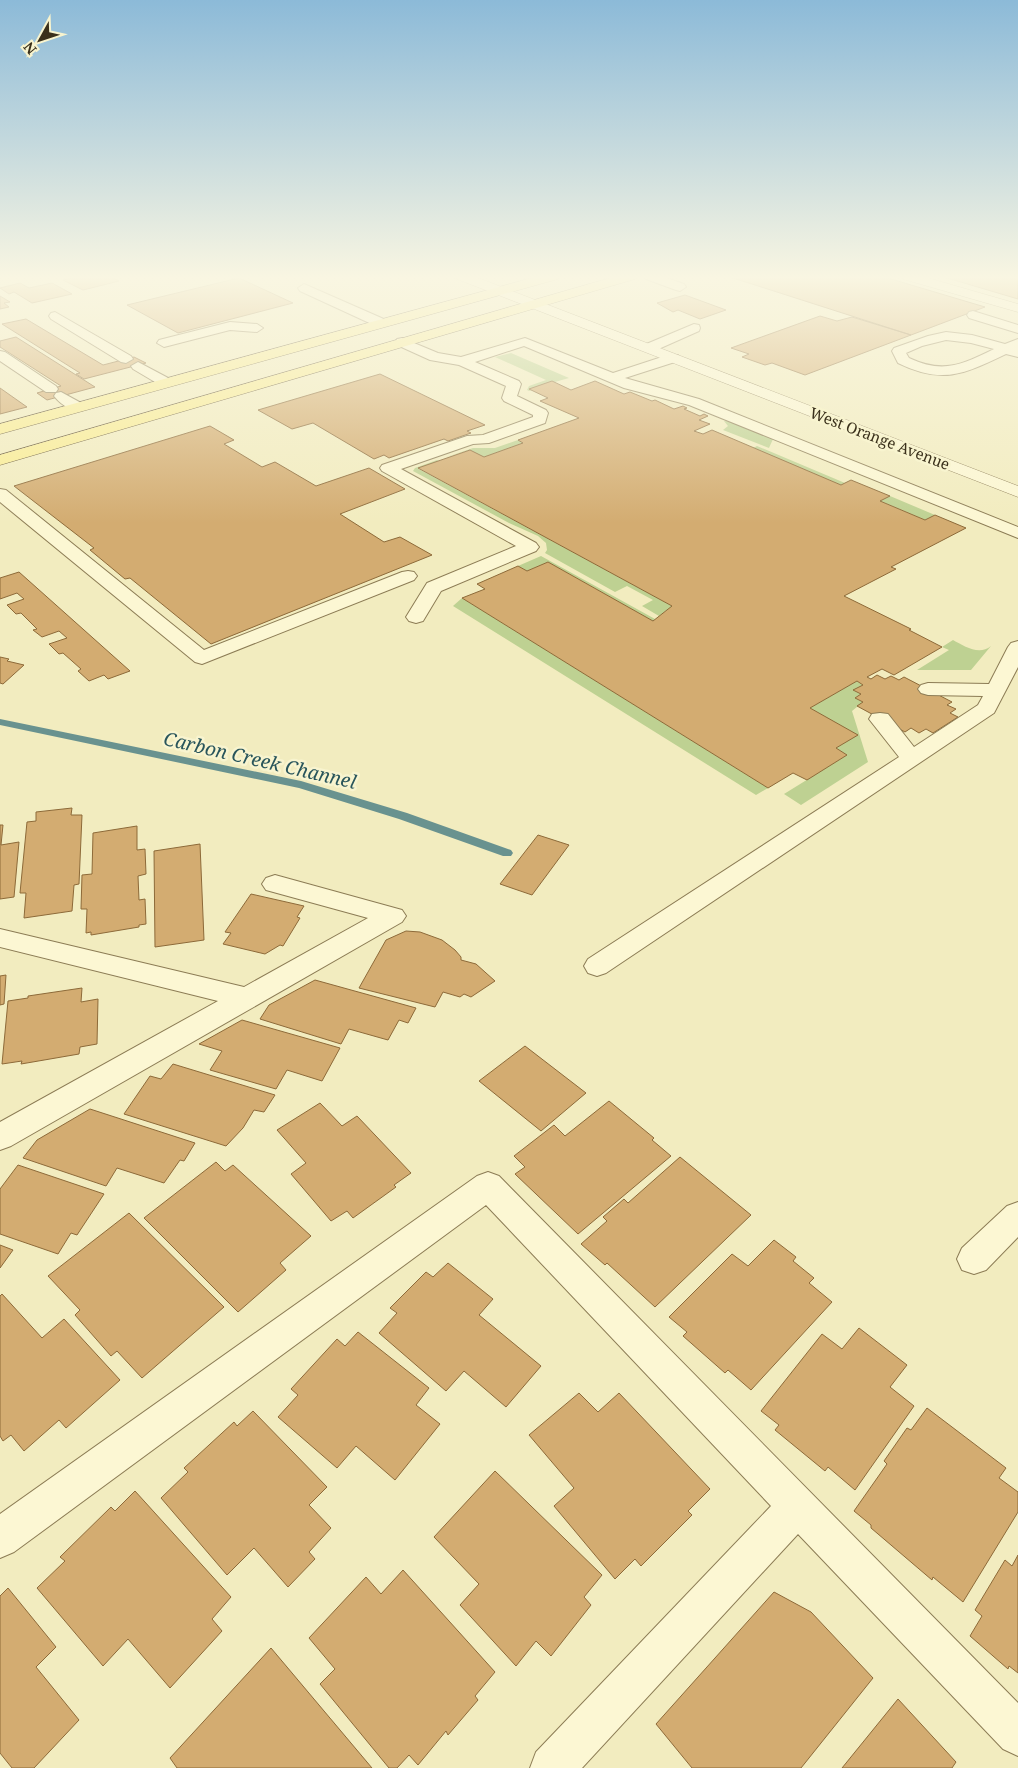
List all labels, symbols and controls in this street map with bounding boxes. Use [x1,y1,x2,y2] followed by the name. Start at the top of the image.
[15,15,65,65] north arrow
[19,38,40,59] text: N
[807,402,953,474] street label: West Orange Avenue
[161,725,359,795] water label: Carbon Creek Channel

